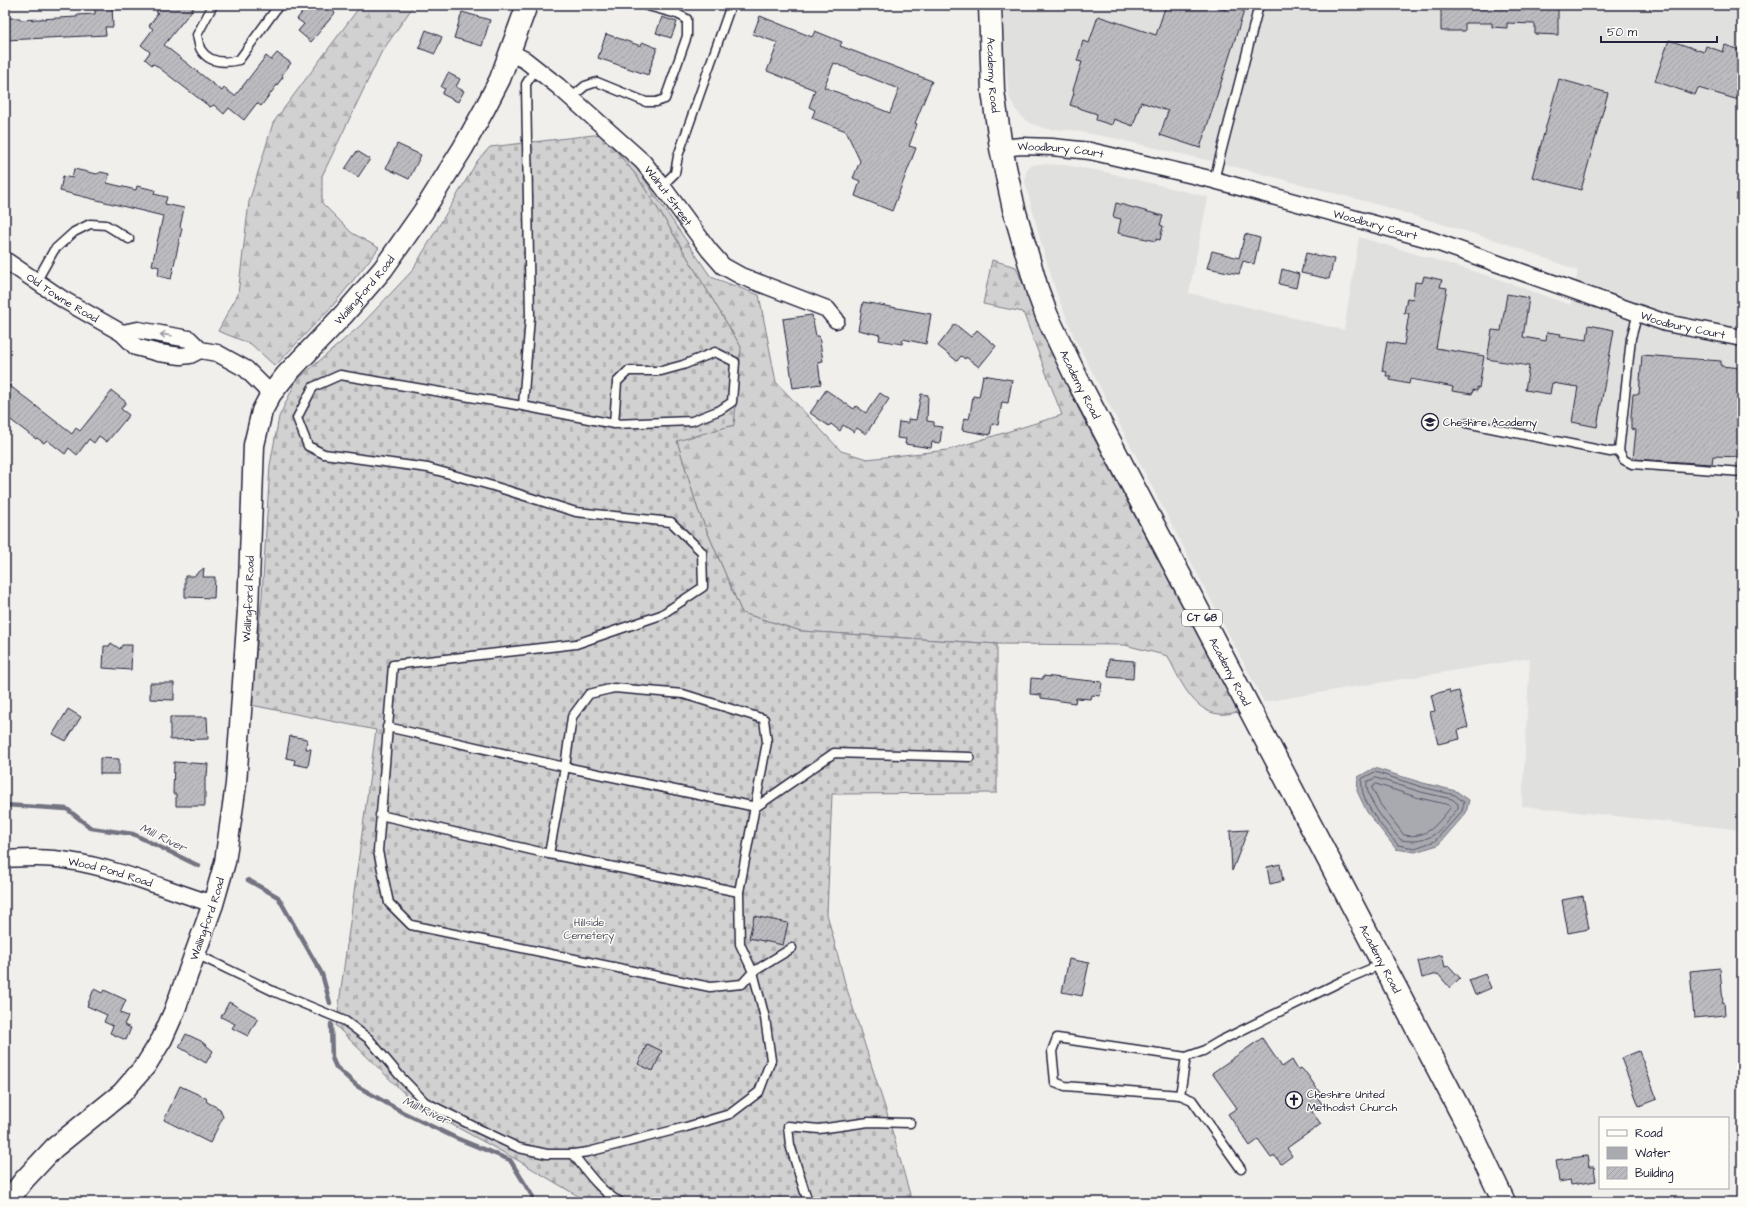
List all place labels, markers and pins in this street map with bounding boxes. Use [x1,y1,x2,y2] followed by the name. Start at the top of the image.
[1420,412,1440,432] school or university icon: Cheshire Academy
[1443,415,1537,431] place label: Cheshire Academy
[1307,1087,1398,1115] place label: Cheshire United Methodist Church
[1284,1090,1304,1110] church icon: Cheshire United Methodist Church

